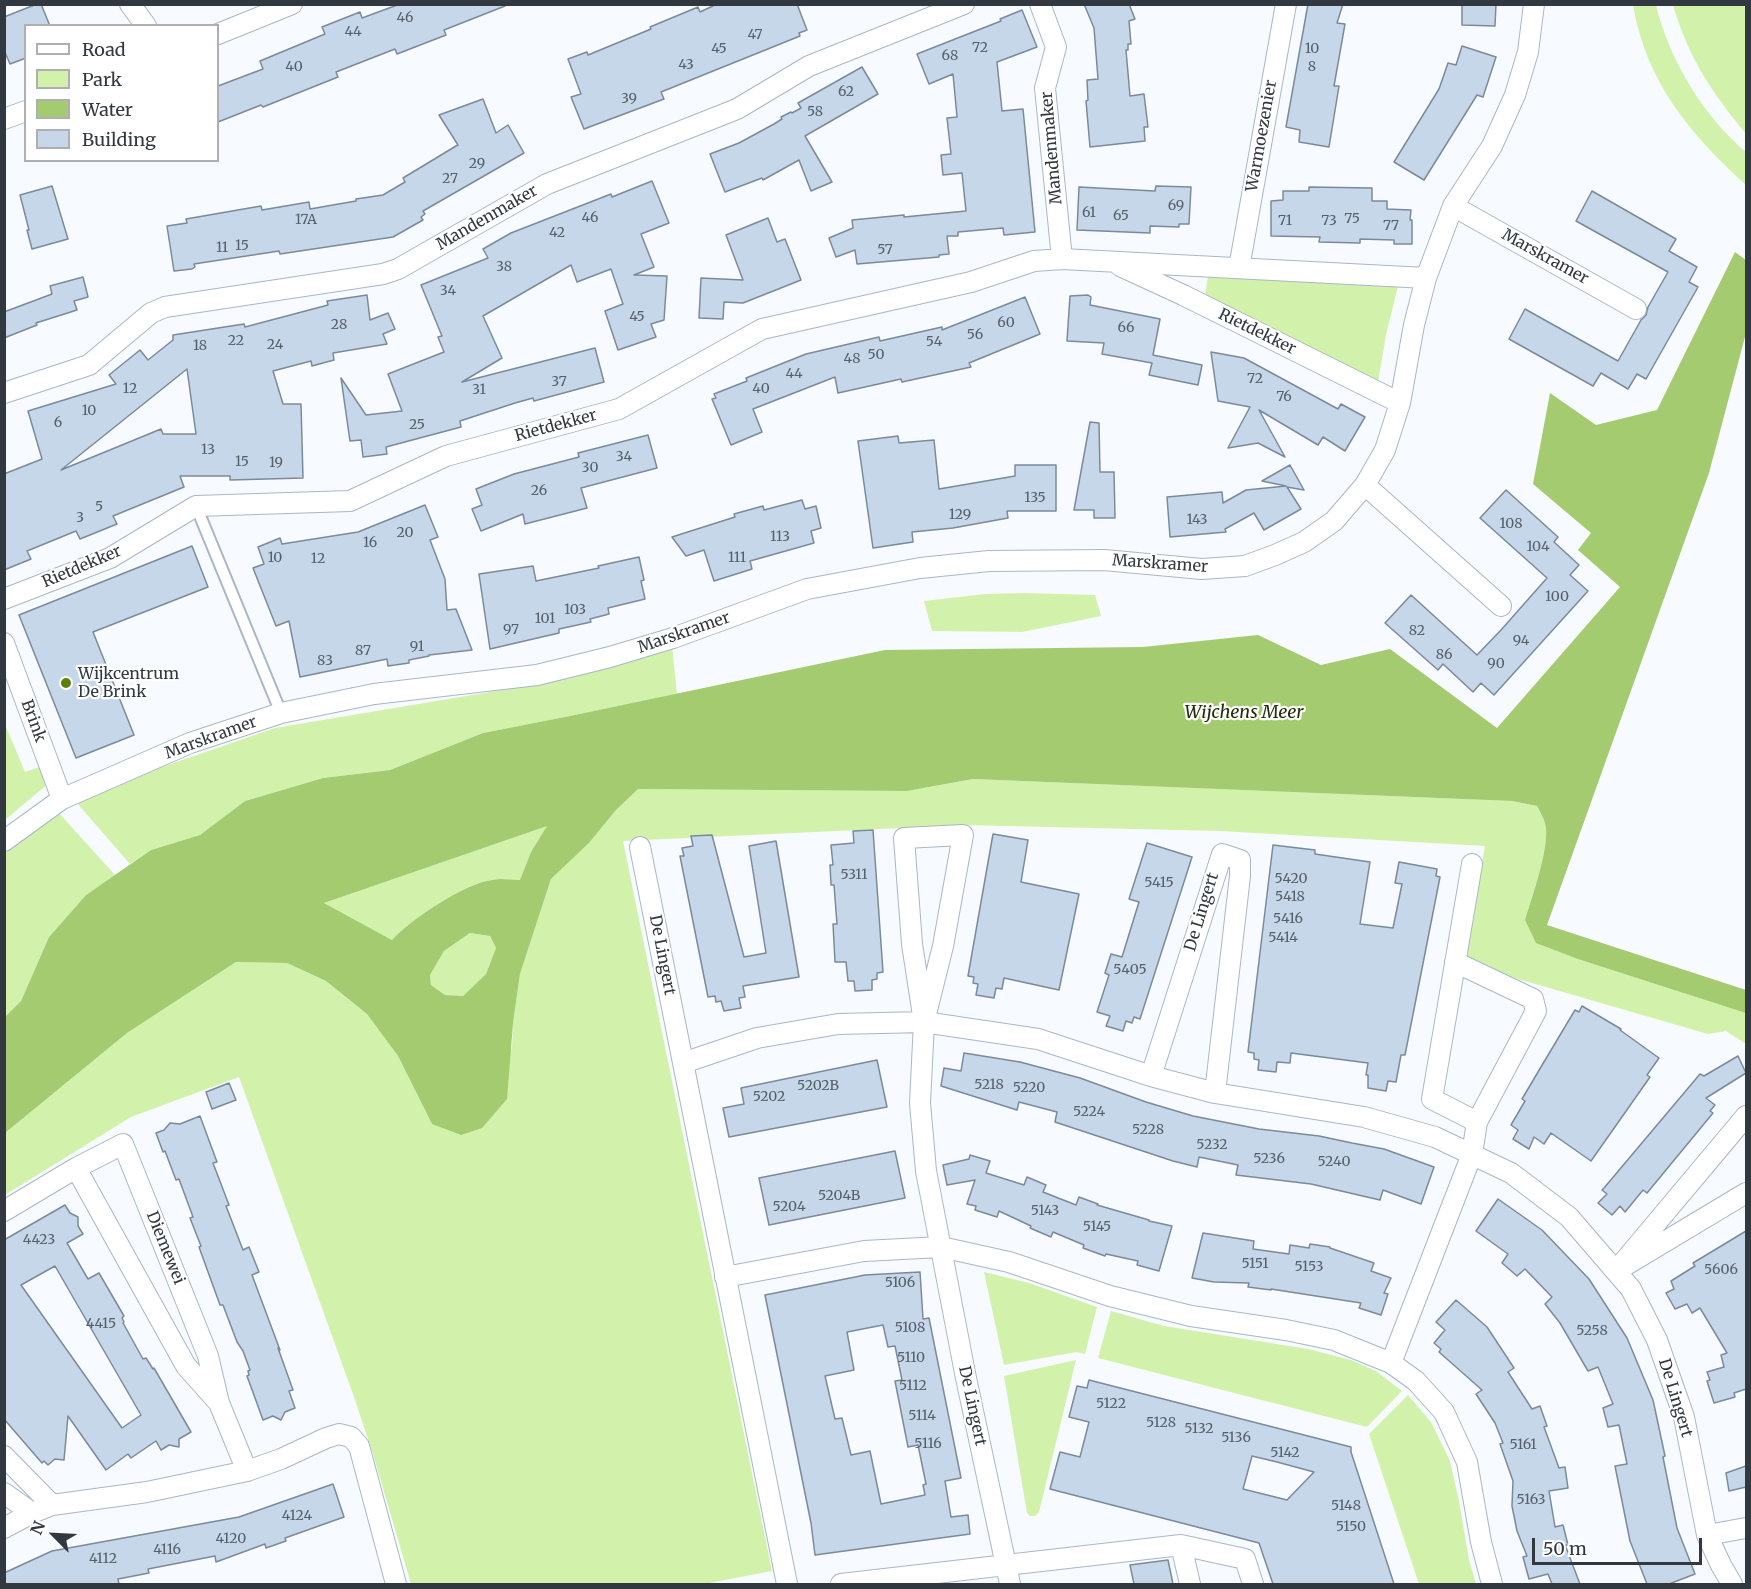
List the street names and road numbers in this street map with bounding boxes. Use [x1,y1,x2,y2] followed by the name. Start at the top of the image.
[1243,79,1281,193] street label: Warmoezenier
[1037,91,1067,205] street label: Mandenmaker
[433,181,541,255] street label: Mandenmaker
[1498,225,1592,289] street label: Marskramer
[1215,305,1299,359] street label: Rietdekker
[513,406,599,446] street label: Rietdekker
[40,542,124,592] street label: Rietdekker
[1111,551,1209,577] street label: Marskramer
[635,608,733,658] street label: Marskramer
[16,697,50,745] street label: Brink
[162,713,260,763] street label: Marskramer
[1181,870,1223,954] street label: De Lingert
[645,913,679,997] street label: De Lingert
[142,1209,188,1287] street label: Diemewei
[1654,1356,1696,1440] street label: De Lingert
[954,1364,990,1448] street label: De Lingert

